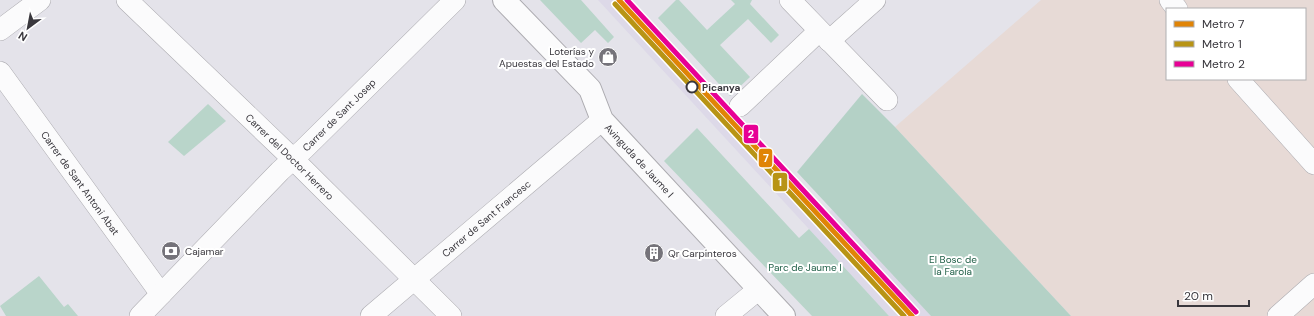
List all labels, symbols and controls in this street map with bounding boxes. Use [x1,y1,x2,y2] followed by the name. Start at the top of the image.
[8,8,48,48] north arrow
[1166,8,1306,80] legend
[1202,16,1244,32] text: Metro 7
[16,28,30,45] text: N
[1202,36,1242,52] text: Metro 1
[499,45,594,70] place label: Loterías y Apuestas del Estado
[597,46,619,68] shop icon: Loterías y Apuestas del Estado
[1202,56,1245,72] text: Metro 2
[299,76,378,154] street label: Carrer de Sant Josep
[685,80,699,94] marker: Picanya
[702,81,740,94] place label: Picanya
[243,111,337,203] street label: Carrer del Doctor Herrero
[602,121,677,200] street label: Avinguda de Jaume I
[743,124,759,144] line badge: 2
[748,127,754,141] text: 2
[38,128,123,237] street label: Carrer de Sant Antoni Abat
[758,148,773,168] line badge: 7
[763,151,769,165] text: 7
[772,172,788,192] line badge: 1
[778,175,782,189] text: 1
[439,177,533,260] street label: Carrer de Sant Francesc
[160,240,182,262] bank icon: Cajamar
[643,242,665,264] building icon: Qr Carpinteros
[185,245,224,258] place label: Cajamar
[668,247,737,260] place label: Qr Carpinteros
[929,253,977,278] park label: El Bosc de la Farola
[768,261,842,274] park label: Parc de Jaume I
[1178,282,1249,308] scale bar
[1184,288,1213,304] text: 20 m

